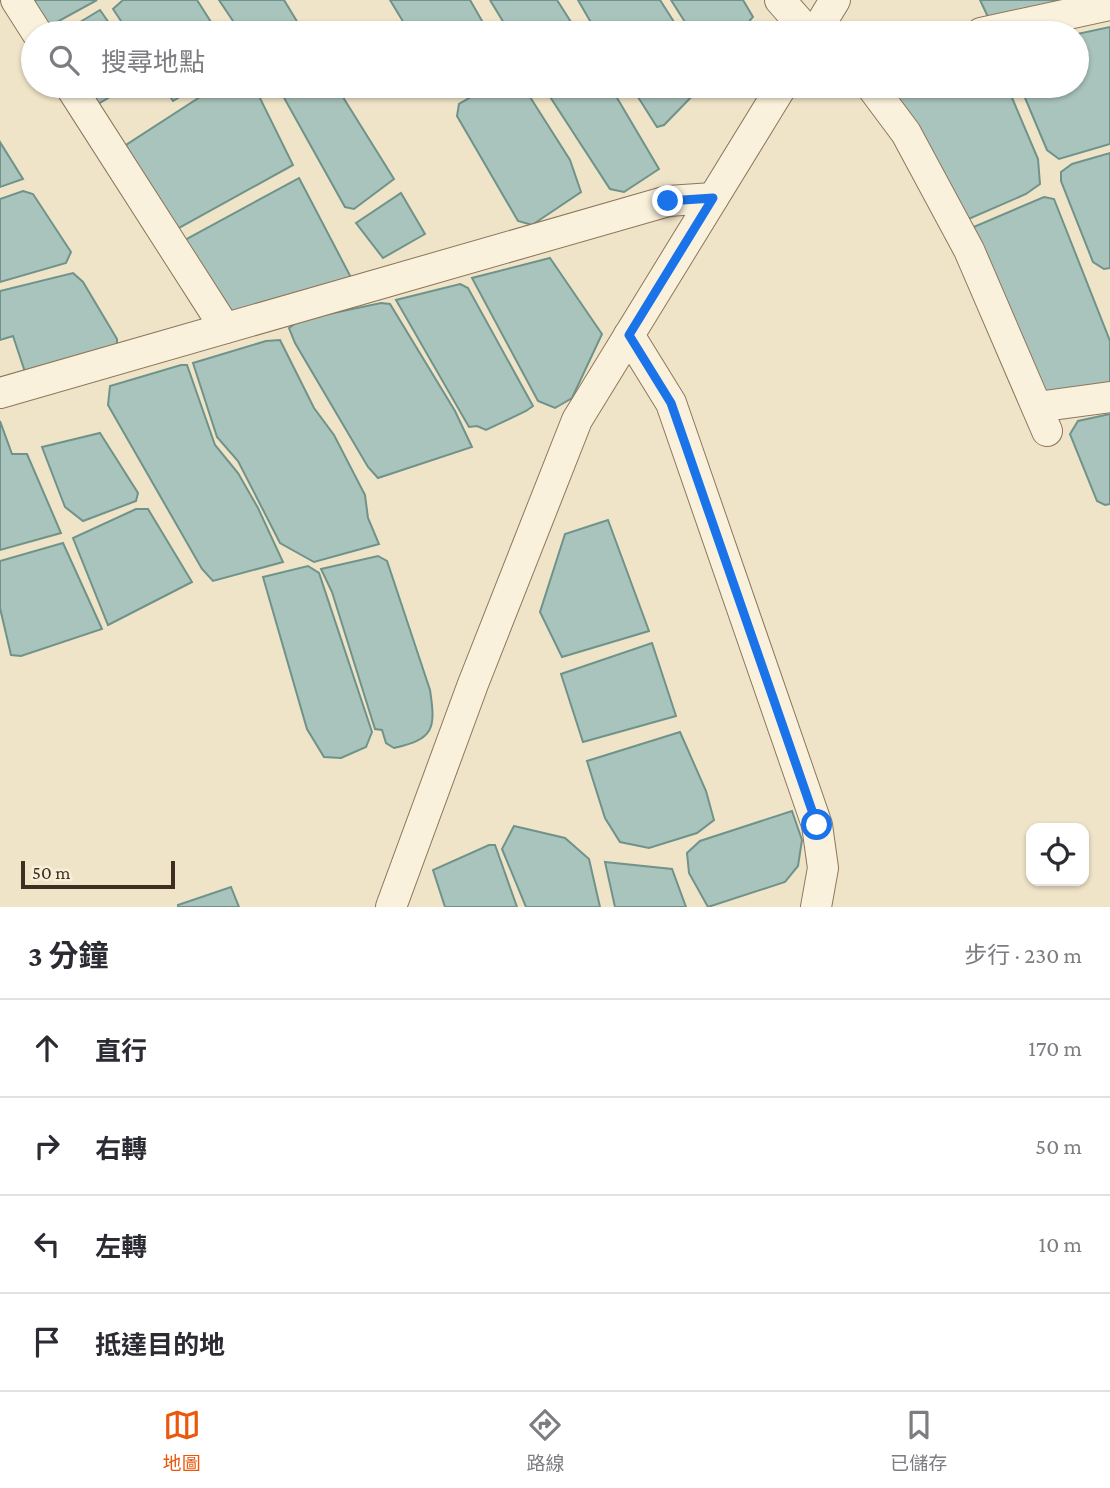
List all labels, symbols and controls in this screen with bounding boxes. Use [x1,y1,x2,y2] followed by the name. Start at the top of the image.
[21,21,1089,98] search box
[45,41,83,79] icon: search
[101,48,205,77] text: 搜尋地點
[652,185,683,216] route end
[801,809,832,840] route start
[1026,823,1089,886] map controls
[1026,823,1089,886] button: locate
[21,858,175,890] scale bar
[32,862,71,883] text: 50 m
[28,939,108,972] text: 3 分鐘
[964,942,1082,968] text: 步行 · 230 m
[28,1029,66,1067] icon: ahead
[1028,1035,1082,1061] text: 170 m
[95,1037,147,1066] text: 直行
[28,1127,66,1165] icon: right
[1035,1133,1082,1159] text: 50 m
[95,1135,147,1164] text: 右轉
[28,1225,66,1263] icon: left
[1039,1231,1082,1257] text: 10 m
[95,1233,147,1262] text: 左轉
[28,1323,66,1361] icon: arrive
[95,1331,225,1360] text: 抵達目的地
[163,1406,201,1475] tab: 地圖
[526,1406,564,1475] tab: 路線
[890,1406,947,1475] tab: 已儲存

